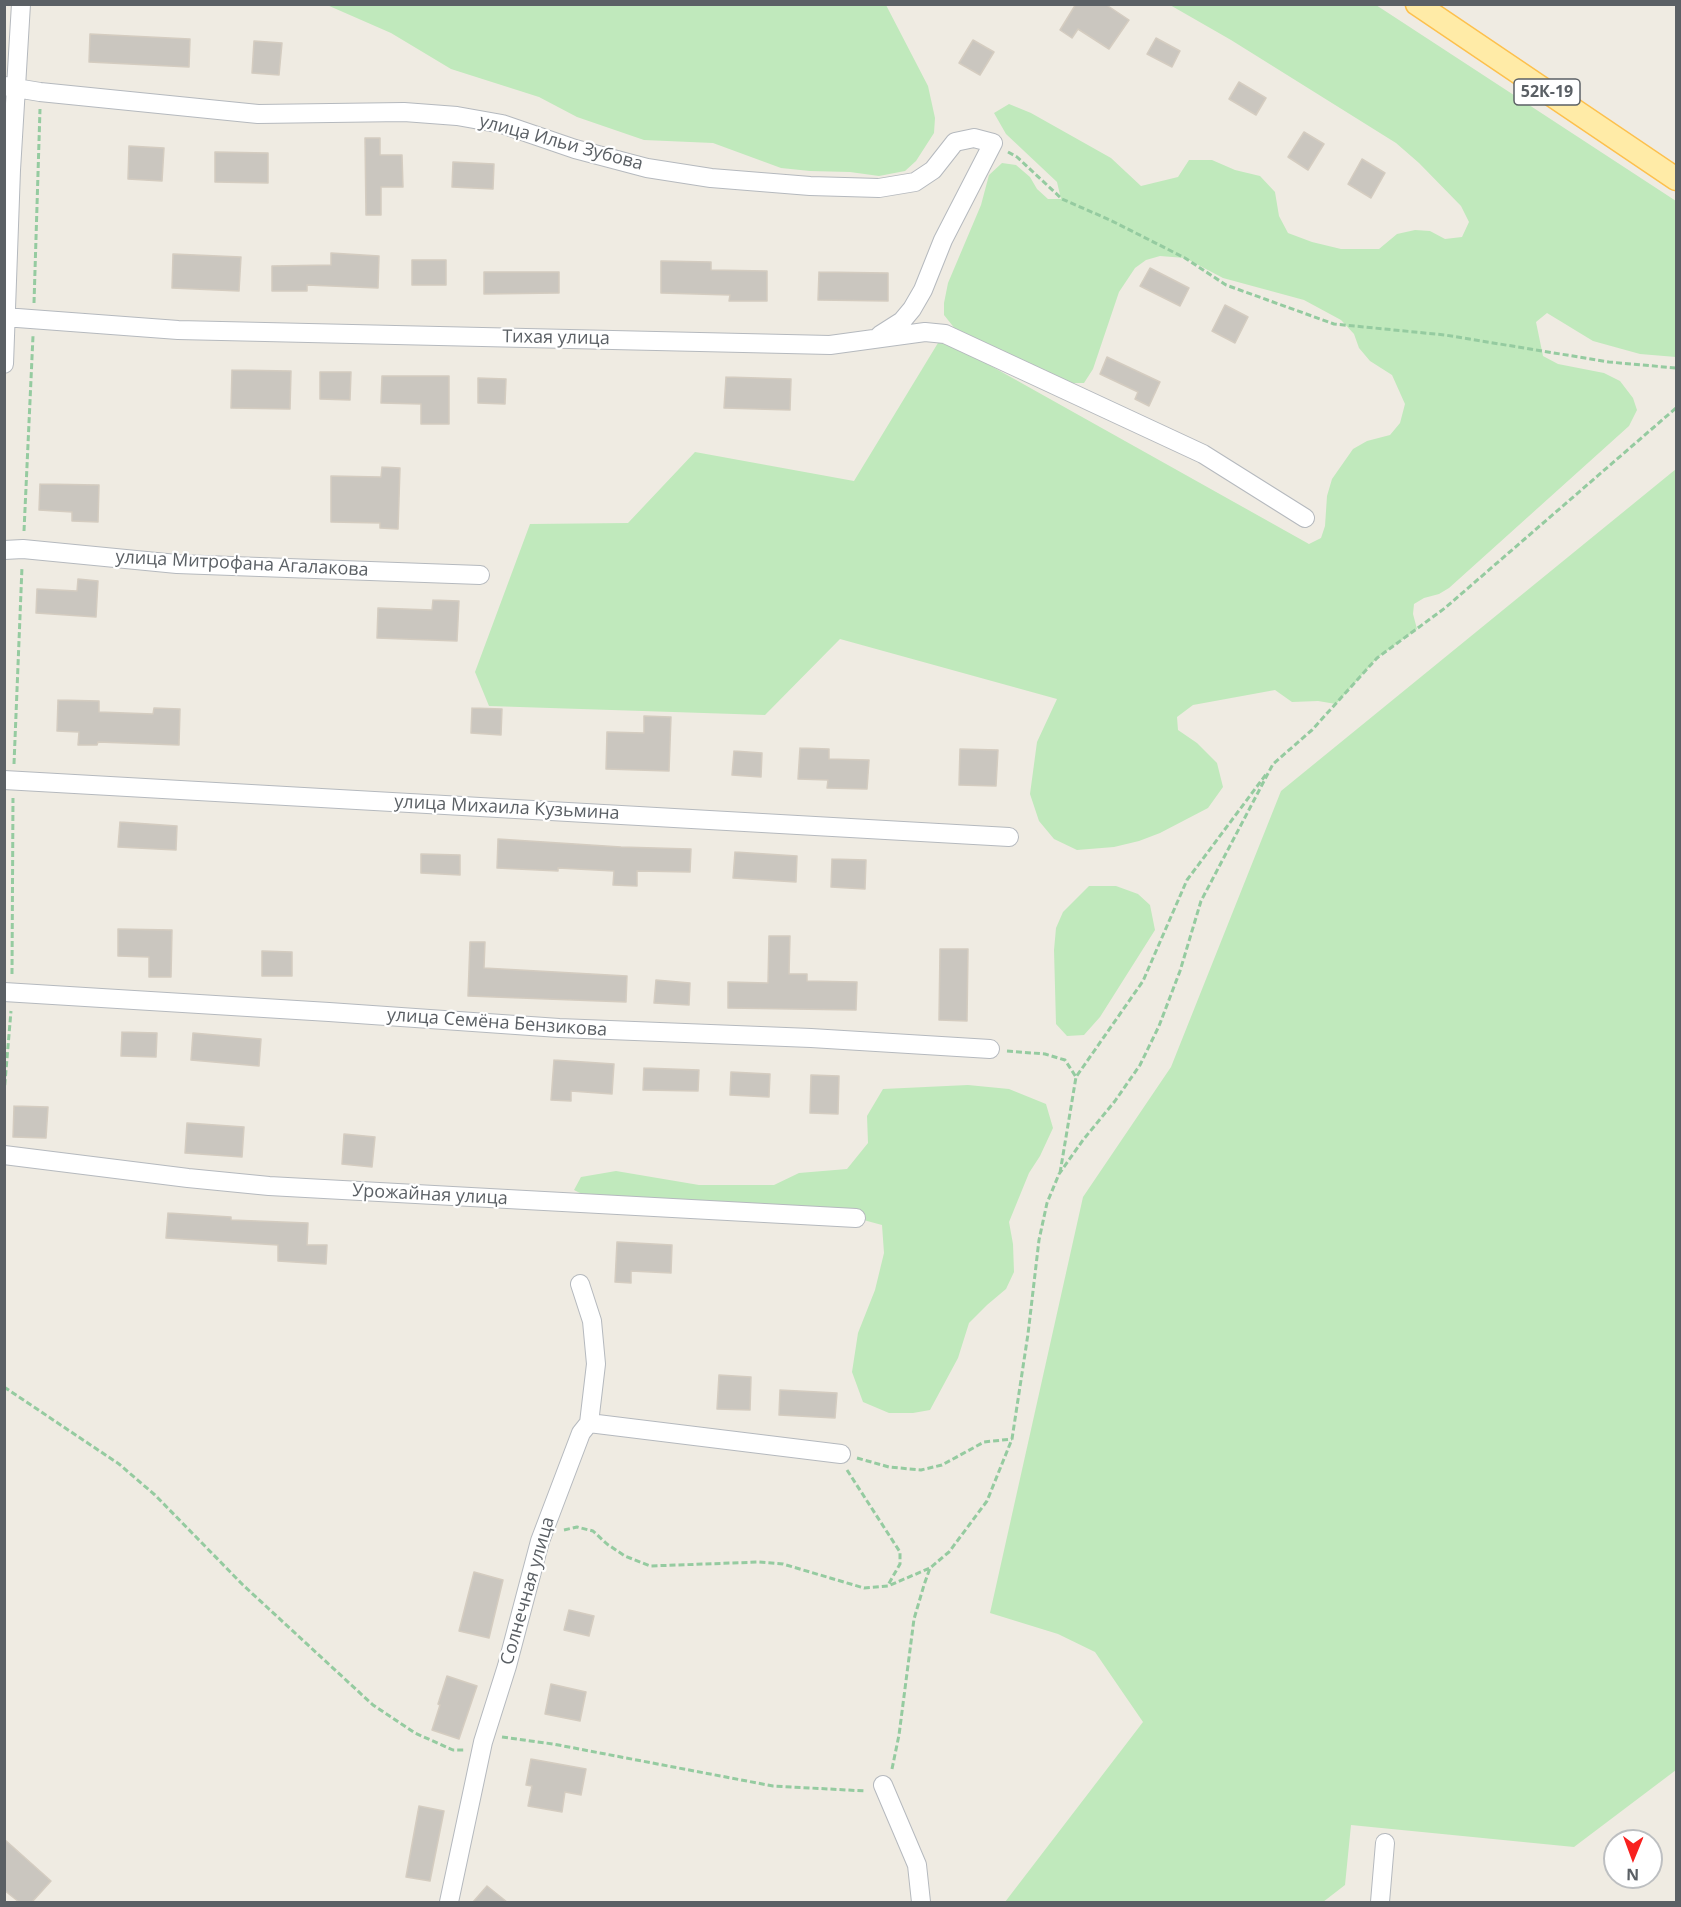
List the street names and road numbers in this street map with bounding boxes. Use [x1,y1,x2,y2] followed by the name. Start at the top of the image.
[1514,79,1580,105] road number: 52К-19
[477,111,645,175] street label: улица Ильи Зубова
[502,326,610,350] street label: Тихая улица
[115,547,369,581] street label: улица Митрофана Агалакова
[394,791,620,825] street label: улица Михаила Кузьмина
[386,1005,608,1041] street label: улица Семёна Бензикова
[352,1180,508,1210] street label: Урожайная улица
[497,1515,559,1667] street label: Солнечная улица

